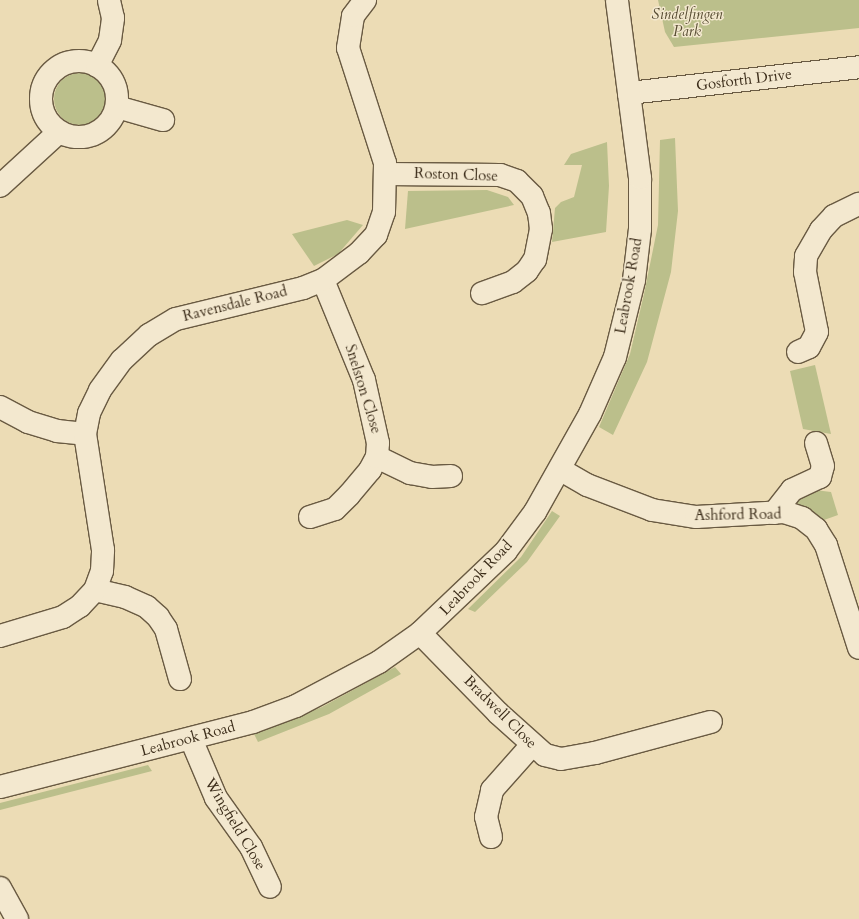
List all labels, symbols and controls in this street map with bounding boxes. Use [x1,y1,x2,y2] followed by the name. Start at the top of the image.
[651,5,723,40] park label: Sindelfingen Park
[695,65,793,95] street label: Gosforth Drive
[414,165,498,185] street label: Roston Close
[612,237,646,335] street label: Leabrook Road
[181,282,289,326] street label: Ravensdale Road
[341,342,385,436] street label: Snelston Close
[694,505,782,525] street label: Ashford Road
[436,537,516,619] street label: Leabrook Road
[460,672,540,752] street label: Bradwell Close
[139,718,237,760] street label: Leabrook Road
[200,775,270,873] street label: Wingfield Close

